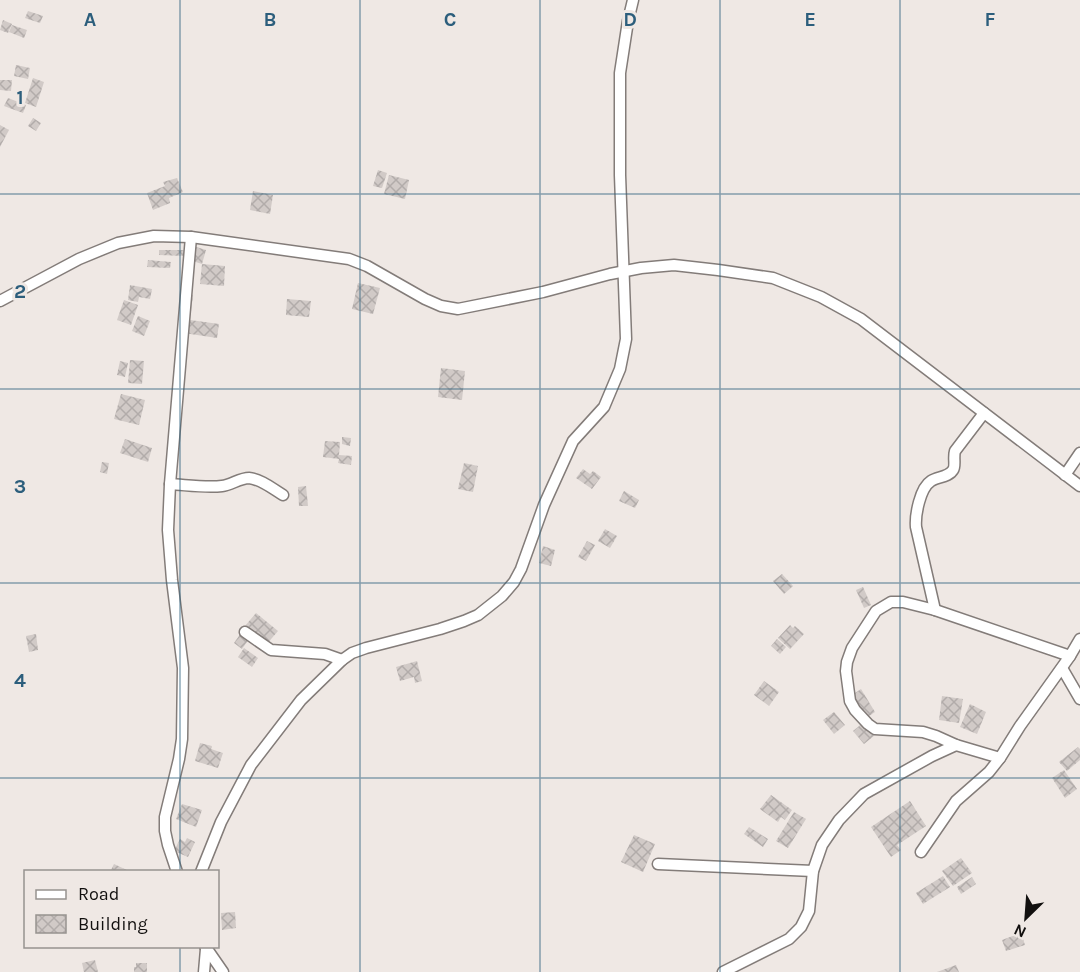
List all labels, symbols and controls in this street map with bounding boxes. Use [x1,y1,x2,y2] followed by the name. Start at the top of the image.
[84,8,97,31] text: A
[264,8,276,31] text: B
[444,8,456,31] text: C
[623,8,637,31] text: D
[804,8,816,31] text: E
[985,8,996,31] text: F
[16,86,24,109] text: 1
[14,280,26,303] text: 2
[14,475,26,498] text: 3
[14,669,26,692] text: 4
[24,870,219,948] legend
[78,883,119,905] text: Road
[996,888,1056,948] north arrow
[78,913,148,935] text: Building
[1011,920,1029,942] text: N

